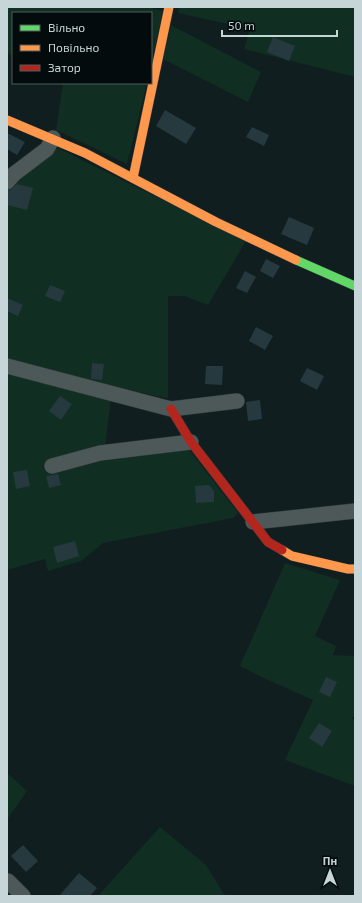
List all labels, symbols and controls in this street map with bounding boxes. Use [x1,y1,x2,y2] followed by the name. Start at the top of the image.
[12,12,152,84] legend
[222,12,337,38] scale bar
[228,18,255,32] text: 50 m
[48,20,85,34] text: Вільно
[48,40,99,54] text: Повільно
[48,60,81,74] text: Затор
[310,851,350,891] north arrow
[323,854,337,867] text: Пн

